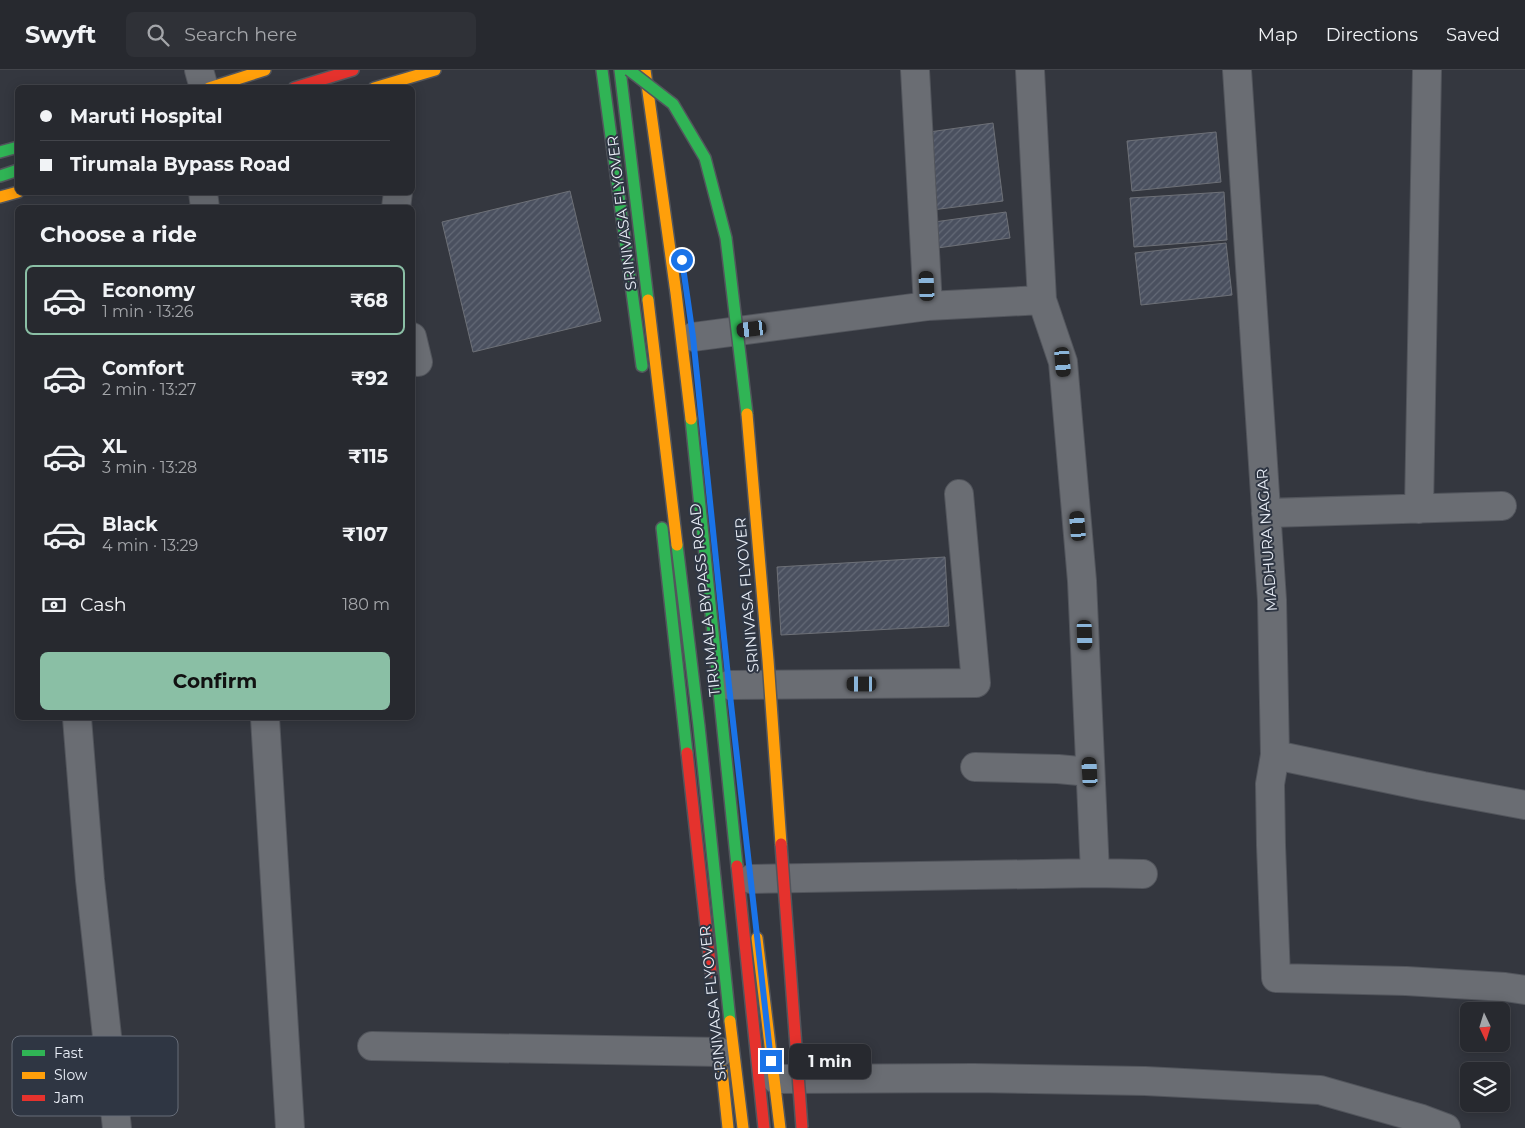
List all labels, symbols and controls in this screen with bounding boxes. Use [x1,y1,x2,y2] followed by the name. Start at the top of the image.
[126,12,476,57] search box
[25,20,96,49] text: Swyft
[144,21,172,49] icon: search
[184,23,297,46] text: Search here
[1258,24,1298,46] text: Map
[1326,24,1418,46] text: Directions
[1446,24,1500,46] text: Saved
[70,105,223,128] text: Maruti Hospital
[603,135,640,291] street label: SRINIVASA FLYOVER
[70,153,290,176] text: Tirumala Bypass Road
[40,221,197,248] text: Choose a ride
[671,249,693,271] route start
[918,271,935,301] car
[42,278,87,323] icon: car
[102,279,195,302] text: Economy
[350,289,388,312] text: ₹68
[102,302,193,321] text: 1 min · 13:26
[736,320,767,338] car
[1054,346,1071,378] car
[42,356,87,401] icon: car
[102,357,184,380] text: Comfort
[351,367,388,390] text: ₹92
[102,380,196,399] text: 2 min · 13:27
[42,434,87,479] icon: car
[102,435,127,458] text: XL
[348,445,388,468] text: ₹115
[102,458,197,477] text: 3 min · 13:28
[1252,468,1281,612] street label: MADHURA NAGAR
[685,503,724,698] street label: TIRUMALA BYPASS ROAD
[1069,510,1086,542] car
[42,512,87,557] icon: car
[102,513,158,536] text: Black
[730,517,763,673] street label: SRINIVASA FLYOVER
[342,523,388,546] text: ₹107
[102,536,198,555] text: 4 min · 13:29
[40,591,68,619] icon: cash
[80,593,127,616] text: Cash
[342,595,390,614] text: 180 m
[1076,620,1093,650] car
[40,652,390,710] button: Confirm
[847,677,877,692] car
[1081,757,1098,787] car
[695,925,730,1081] street label: SRINIVASA FLYOVER
[1460,1002,1510,1052] north arrow
[1460,1002,1510,1112] map controls
[12,1036,178,1116] legend
[54,1044,84,1062] text: Fast
[788,1044,871,1078] callout: 1 min
[760,1050,782,1072] route end
[808,1052,852,1071] text: 1 min
[1460,1062,1510,1112] button: layers
[54,1066,88,1084] text: Slow
[53,1089,84,1107] text: Jam

